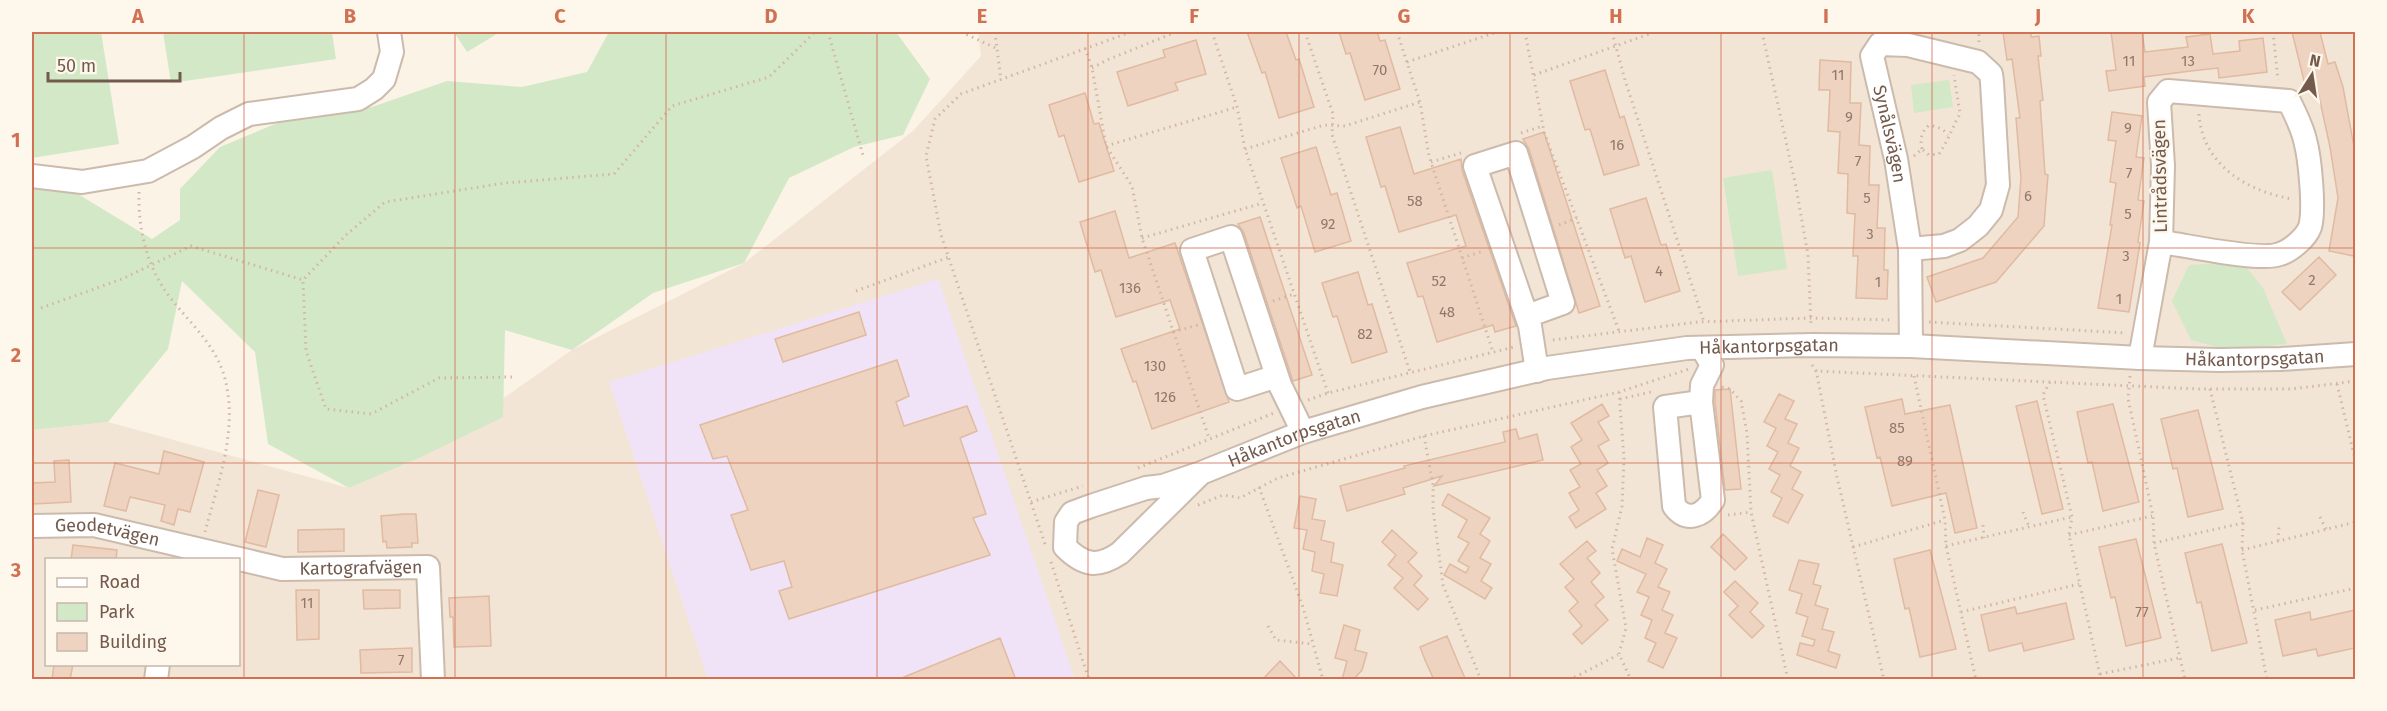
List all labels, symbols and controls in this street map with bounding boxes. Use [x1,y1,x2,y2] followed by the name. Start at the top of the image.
[131,4,145,28] text: A
[344,4,356,28] text: B
[554,4,566,28] text: C
[764,4,778,28] text: D
[977,4,987,28] text: E
[1189,4,1199,28] text: F
[1398,4,1410,28] text: G
[1609,4,1623,28] text: H
[1823,4,1829,28] text: I
[2034,4,2041,28] text: J
[2242,4,2255,28] text: K
[48,45,180,83] scale bar
[2282,45,2342,105] north arrow
[2308,50,2322,71] text: N
[2123,52,2135,70] house number: 11
[2181,52,2195,70] house number: 13
[57,55,96,77] text: 50 m
[1373,61,1387,79] house number: 70
[1832,66,1844,84] house number: 11
[1868,83,1911,185] street label: Synålsvägen
[1845,108,1853,126] house number: 9
[2124,119,2132,137] house number: 9
[2148,119,2172,233] street label: Lintrådsvägen
[11,128,21,152] text: 1
[1610,136,1624,154] house number: 16
[1855,152,1862,170] house number: 7
[2126,164,2133,182] house number: 7
[2024,187,2032,205] house number: 6
[1863,189,1871,207] house number: 5
[1407,192,1423,210] house number: 58
[2124,205,2132,223] house number: 5
[1321,215,1335,233] house number: 92
[1866,225,1874,243] house number: 3
[2122,247,2130,265] house number: 3
[1655,262,1663,280] house number: 4
[2308,271,2316,289] house number: 2
[1432,272,1446,290] house number: 52
[1875,273,1881,291] house number: 1
[1119,279,1141,297] house number: 136
[2116,290,2122,308] house number: 1
[1439,303,1455,321] house number: 48
[1357,325,1373,343] house number: 82
[1699,334,1839,359] street label: Håkantorpsgatan
[11,343,21,367] text: 2
[2185,345,2325,371] street label: Håkantorpsgatan
[1144,357,1166,375] house number: 130
[1154,388,1176,406] house number: 126
[1225,405,1363,472] street label: Håkantorpsgatan
[1889,419,1905,437] house number: 85
[1897,452,1913,470] house number: 89
[55,514,162,551] street label: Geodetvägen
[299,556,423,580] street label: Kartografvägen
[10,558,21,582] text: 3
[45,558,240,666] legend
[99,571,141,593] text: Road
[301,594,313,612] house number: 11
[99,601,135,623] text: Park
[2135,603,2149,621] house number: 77
[99,631,167,653] text: Building
[398,651,405,669] house number: 7

